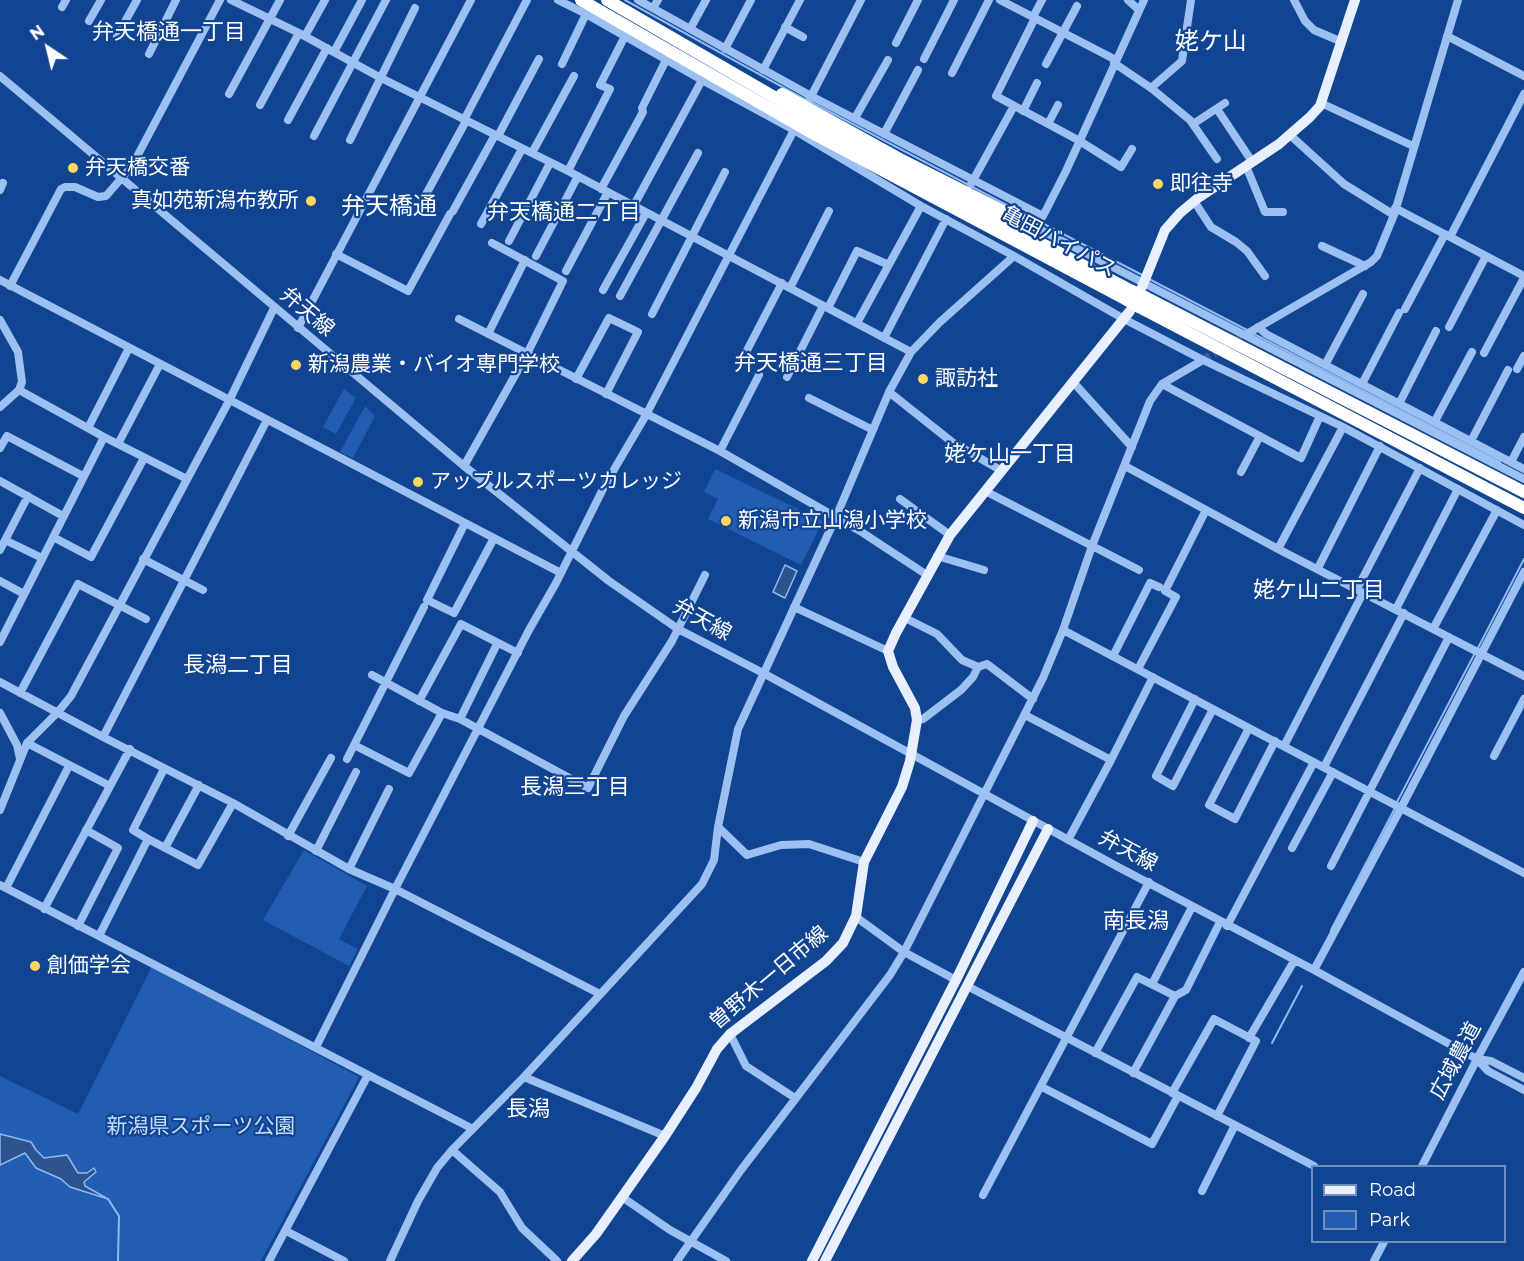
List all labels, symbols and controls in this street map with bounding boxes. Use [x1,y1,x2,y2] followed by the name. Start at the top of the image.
[18,18,78,78] north arrow
[92,20,246,46] district label: 弁天橋通一丁目
[27,21,48,44] text: N
[1175,28,1247,56] district label: 姥ケ山
[85,155,190,181] place label: 弁天橋交番
[66,161,80,175] marker: 弁天橋交番
[1170,171,1233,197] place label: 即往寺
[1151,177,1165,191] marker: 即往寺
[131,188,299,214] place label: 真如苑新潟布教所
[341,193,437,221] district label: 弁天橋通
[304,194,318,208] marker: 真如苑新潟布教所
[487,200,641,226] district label: 弁天橋通二丁目
[997,201,1121,283] street label: 亀田バイパス
[275,282,339,342] street label: 弁天線
[734,351,888,377] district label: 弁天橋通三丁目
[308,352,560,378] place label: 新潟農業・バイオ専門学校
[289,358,303,372] marker: 新潟農業・バイオ専門学校
[935,366,998,392] place label: 諏訪社
[916,372,930,386] marker: 諏訪社
[944,442,1076,468] district label: 姥ケ山一丁目
[430,469,682,495] place label: アップルスポーツカレッジ
[411,475,425,489] marker: アップルスポーツカレッジ
[738,508,927,534] place label: 新潟市立山潟小学校
[719,514,733,528] marker: 新潟市立山潟小学校
[1253,578,1385,604] district label: 姥ケ山二丁目
[668,594,736,646] street label: 弁天線
[183,653,293,679] district label: 長潟二丁目
[520,775,630,801] district label: 長潟三丁目
[1094,825,1162,877] street label: 弁天線
[1103,909,1169,935] district label: 南長潟
[705,921,833,1035] street label: 曽野木一日市線
[47,953,131,979] place label: 創価学会
[28,959,42,973] marker: 創価学会
[1425,1018,1487,1104] street label: 広域農道
[506,1097,550,1123] district label: 長潟
[107,1114,295,1140] park label: 新潟県スポーツ公園
[1311,1165,1506,1243] legend
[1369,1179,1416,1201] text: Road
[1369,1209,1410,1231] text: Park

